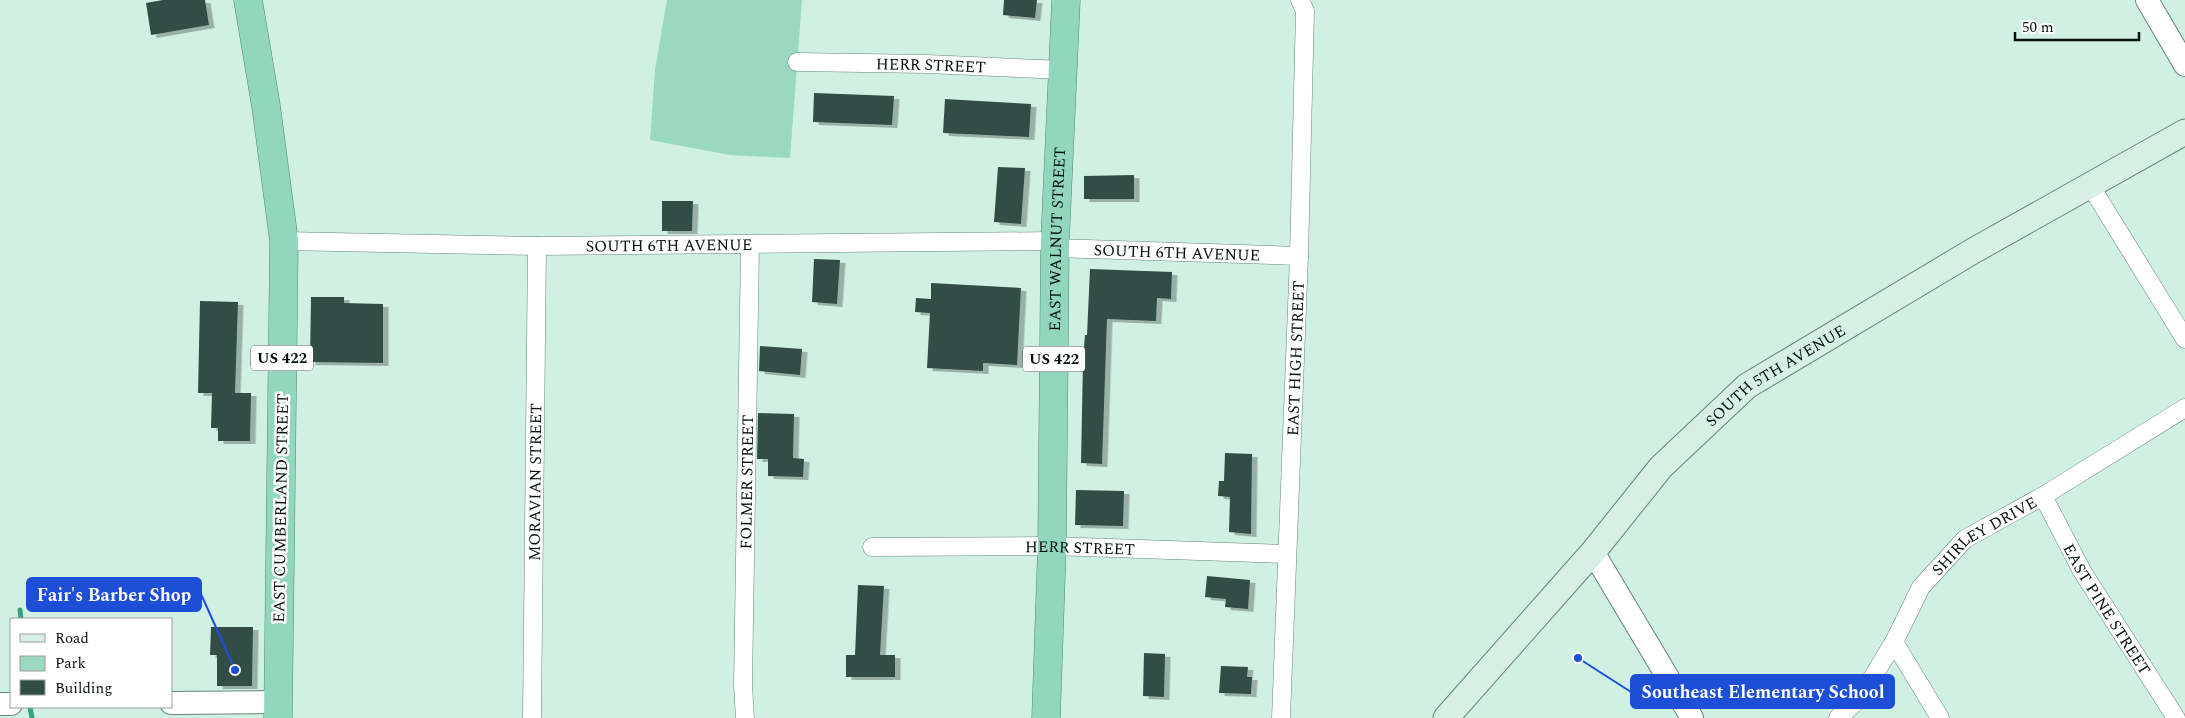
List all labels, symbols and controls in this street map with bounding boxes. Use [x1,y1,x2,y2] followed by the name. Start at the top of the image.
[2015,10,2139,42] scale bar
[2022,16,2054,39] text: 50 m
[876,52,987,80] street label: HERR STREET
[1043,146,1072,332] street label: EAST WALNUT STREET
[586,233,752,259] street label: SOUTH 6TH AVENUE
[1093,238,1261,268] street label: SOUTH 6TH AVENUE
[1281,280,1311,437] street label: EAST HIGH STREET
[1700,319,1850,433] street label: SOUTH 5TH AVENUE
[251,346,313,370] road number: US 422
[1023,346,1085,372] road number: US 422
[267,393,295,623] street label: EAST CUMBERLAND STREET
[523,403,548,561] street label: MORAVIAN STREET
[734,414,760,550] street label: FOLMER STREET
[1926,491,2041,581] street label: SHIRLEY DRIVE
[1025,535,1136,562] street label: HERR STREET
[2057,539,2157,680] street label: EAST PINE STREET
[27,578,201,611] callout: Fair's Barber Shop
[37,582,191,609] text: Fair's Barber Shop
[10,618,172,708] legend
[55,627,89,650] text: Road
[55,652,86,675] text: Park
[1631,675,1894,708] callout: Southeast Elementary School
[55,677,112,700] text: Building
[1641,679,1885,706] text: Southeast Elementary School

